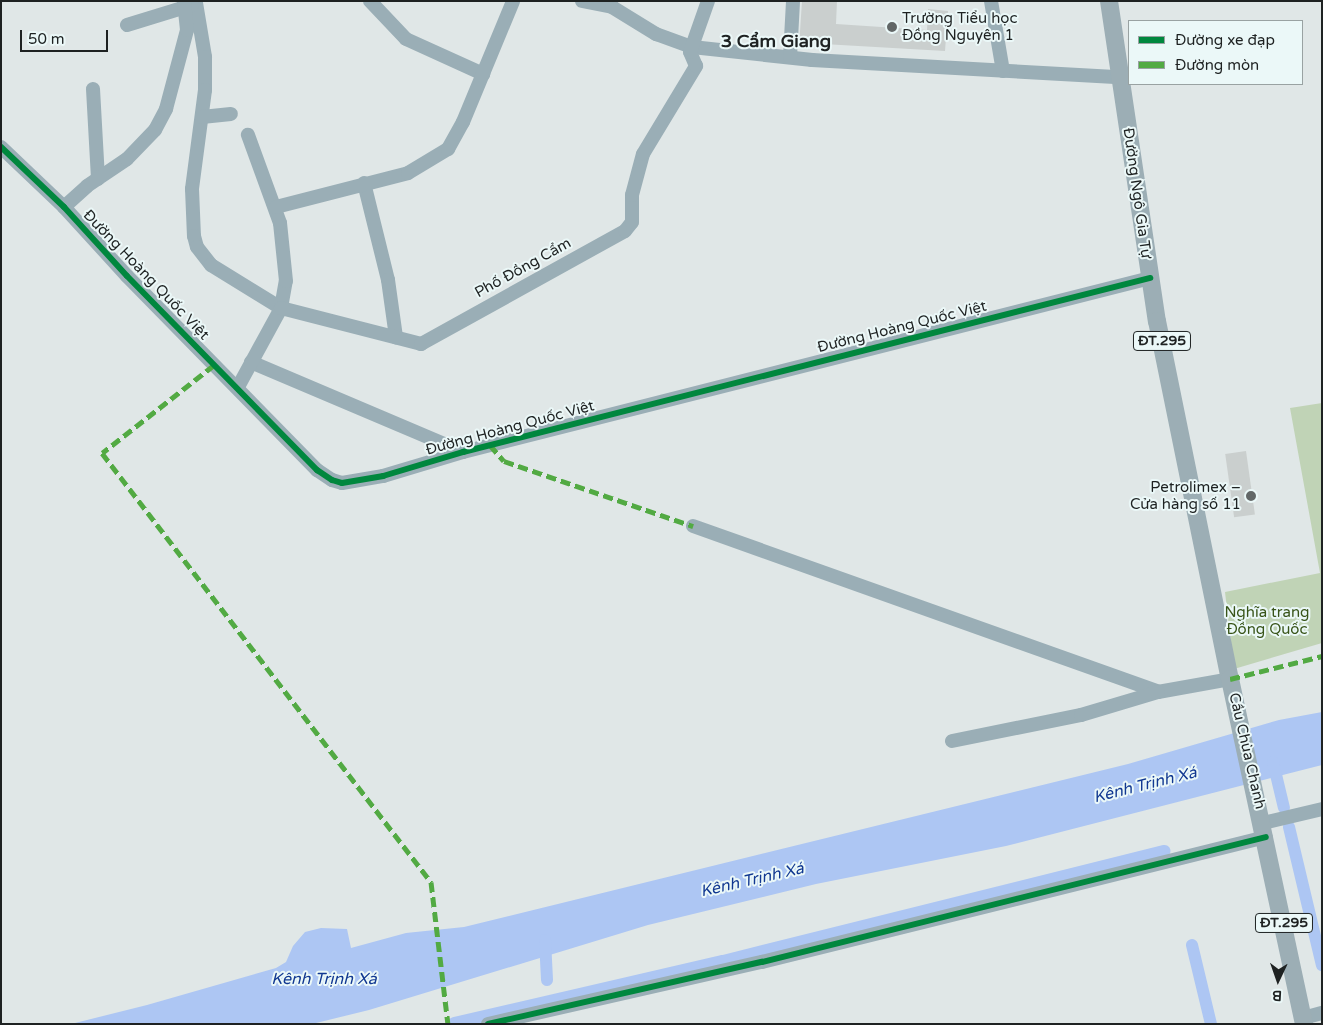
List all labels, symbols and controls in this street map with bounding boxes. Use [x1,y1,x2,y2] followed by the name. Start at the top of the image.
[902,9,1017,44] place label: Trường Tiểu học Đồng Nguyên 1
[22,20,110,52] scale bar
[1128,20,1303,85] legend
[886,21,898,33] marker: Trường Tiểu học Đồng Nguyên 1
[28,30,65,48] text: 50 m
[721,30,831,52] district label: 3 Cẩm Giang
[1175,31,1275,49] text: Đường xe đạp
[1175,56,1259,74] text: Đường mòn
[1119,127,1155,259] street label: Đường Ngô Gia Tự
[79,206,213,344] street label: Đường Hoàng Quốc Việt
[472,234,574,302] street label: Phố Đồng Cẩm
[816,297,988,357] street label: Đường Hoàng Quốc Việt
[1132,330,1192,352] road number: ĐT.295
[424,397,596,459] street label: Đường Hoàng Quốc Việt
[1130,478,1241,513] place label: Petrolimex – Cửa hàng số 11
[1245,490,1257,502] marker: Petrolimex – Cửa hàng số 11
[1224,603,1310,638] park label: Nghĩa trang Đồng Quốc
[1225,691,1269,811] street label: Cầu Chùa Chanh
[1091,763,1199,807] water label: Kênh Trịnh Xá
[698,859,806,901] water label: Kênh Trịnh Xá
[1254,911,1314,934] road number: ĐT.295
[1253,955,1303,1005] north arrow
[271,969,377,989] water label: Kênh Trịnh Xá
[1272,987,1282,1004] text: B

